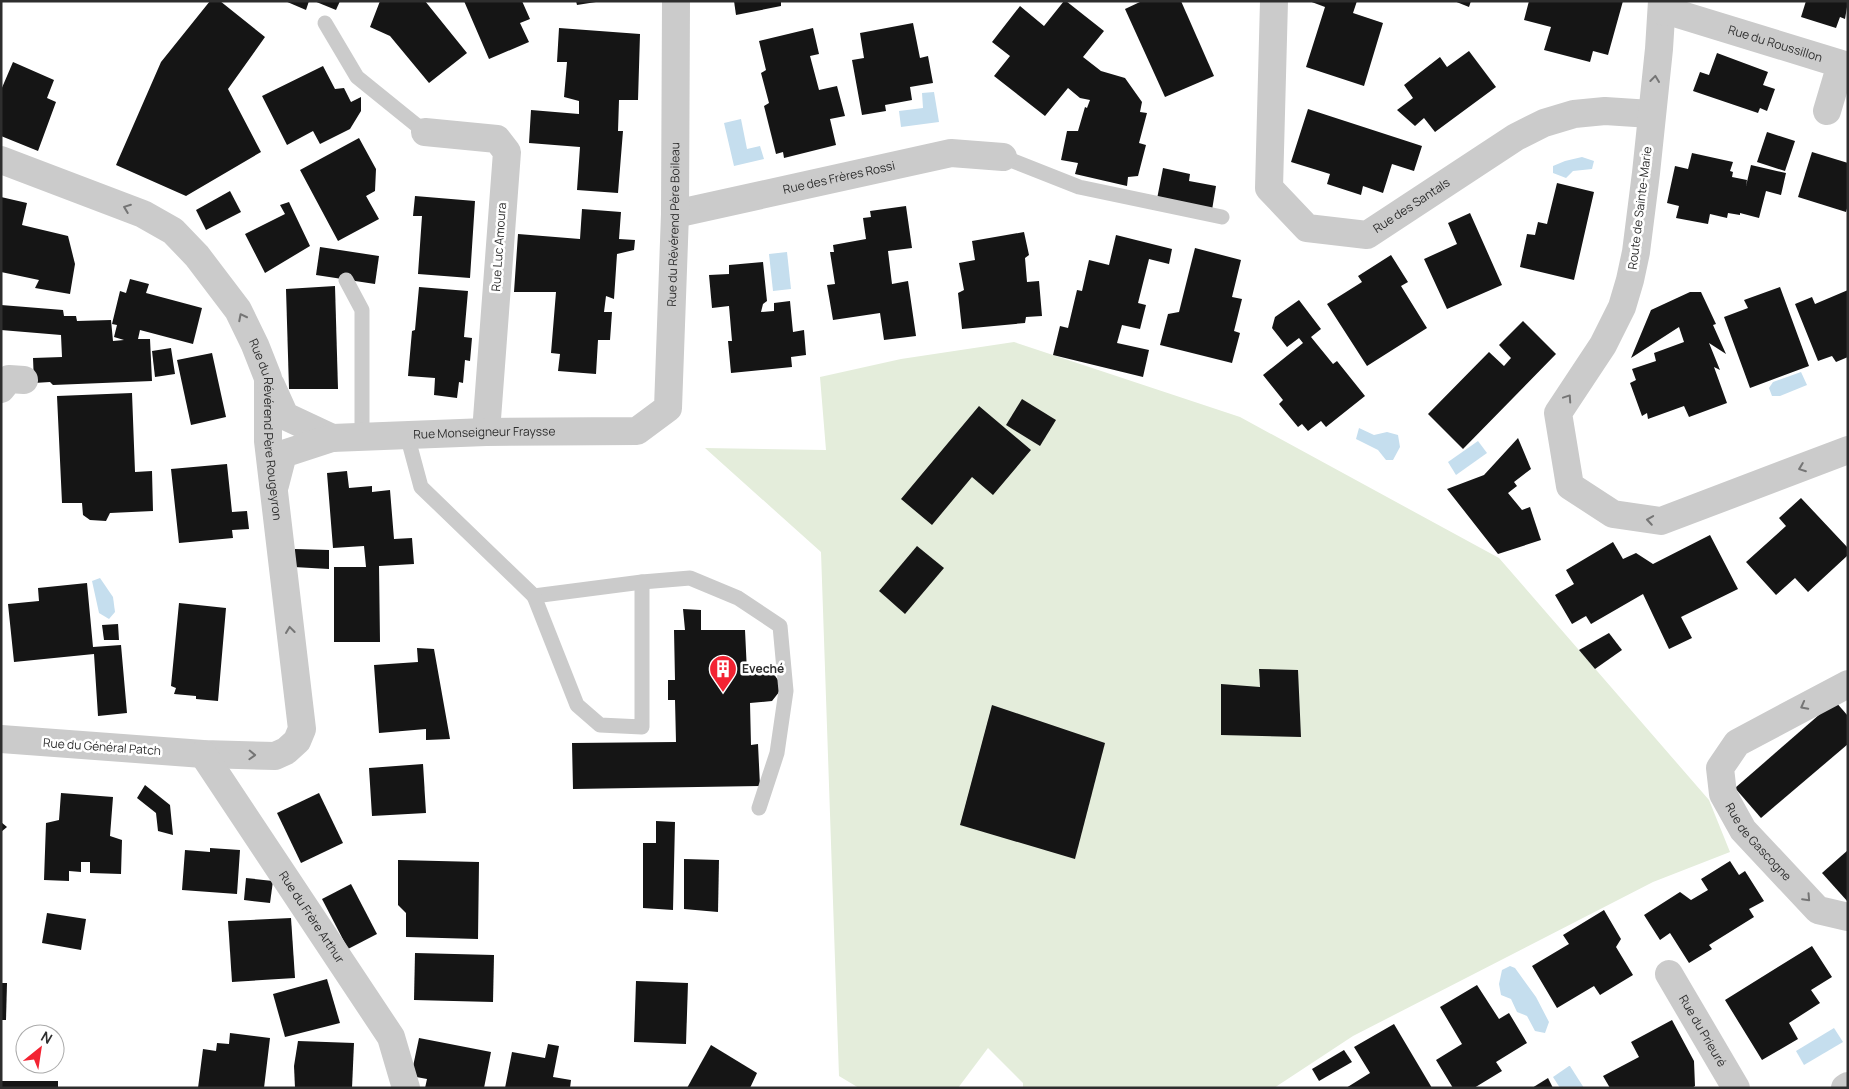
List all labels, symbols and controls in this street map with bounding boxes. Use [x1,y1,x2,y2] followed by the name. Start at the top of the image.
[1726,21,1825,66] street label: Rue du Roussillon
[1649,74,1660,82] one-way arrow
[663,142,683,307] street label: Rue du Révérend Père Boileau
[1624,145,1655,270] street label: Route de Sainte-Marie
[781,157,897,198] street label: Rue des Frères Rossi
[1370,174,1453,237] street label: Rue des Santals
[487,202,510,292] street label: Rue Luc Amoura
[123,204,132,214] one-way arrow
[238,313,248,322] one-way arrow
[245,336,286,521] street label: Rue du Révérend Père Rougeyron
[1562,395,1571,404] one-way arrow
[413,423,555,443] street label: Rue Monseigneur Fraysse
[1798,461,1807,472] one-way arrow
[1645,515,1654,525] one-way arrow
[285,626,296,634] one-way arrow
[708,654,738,693] building icon: Eveché
[742,660,784,677] place label: Eveché
[1801,700,1810,710] one-way arrow
[43,734,162,759] street label: Rue du Général Patch
[248,750,256,761] one-way arrow
[1722,800,1796,884] street label: Rue de Gascogne
[275,868,349,967] street label: Rue du Frère Arthur
[1801,893,1810,902] one-way arrow
[1675,992,1731,1070] street label: Rue du Prieuré
[15,1024,65,1074] north arrow
[38,1027,56,1048] text: N

